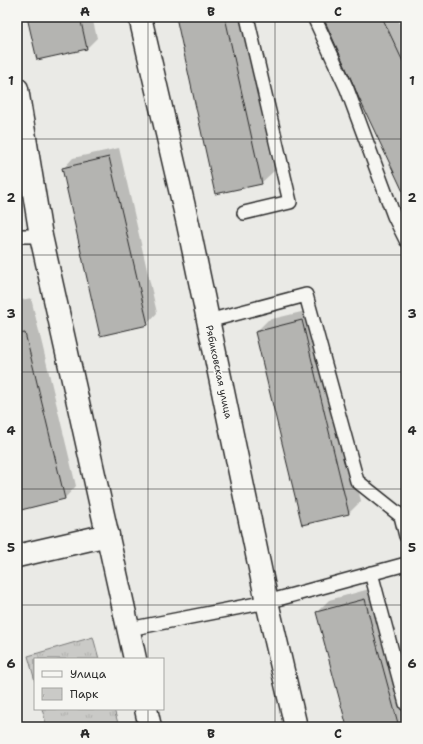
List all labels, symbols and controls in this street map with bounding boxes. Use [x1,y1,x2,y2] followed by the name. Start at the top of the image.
[80,3,90,20] text: A
[207,3,215,20] text: B
[334,3,342,20] text: C
[8,72,14,89] text: 1
[409,72,415,89] text: 1
[6,189,16,206] text: 2
[407,189,417,206] text: 2
[6,305,16,322] text: 3
[407,305,417,322] text: 3
[203,324,235,421] street label: Рябиковская улица
[6,422,16,439] text: 4
[407,422,417,439] text: 4
[7,539,15,556] text: 5
[408,539,416,556] text: 5
[6,655,16,672] text: 6
[407,655,417,672] text: 6
[34,658,164,710] legend
[70,666,107,682] text: Улица
[70,686,99,702] text: Парк
[80,725,90,742] text: A
[207,725,215,742] text: B
[334,725,342,742] text: C

